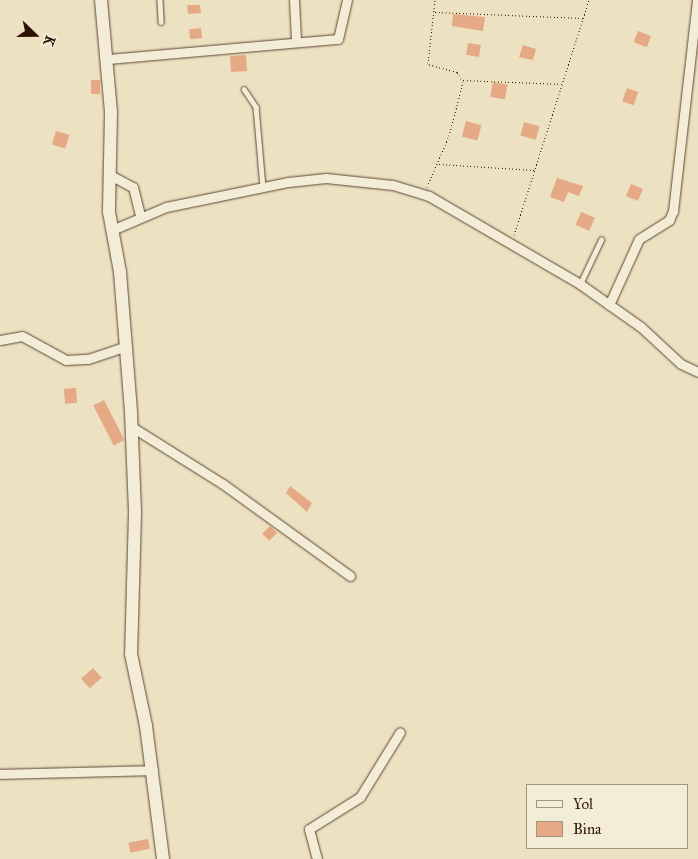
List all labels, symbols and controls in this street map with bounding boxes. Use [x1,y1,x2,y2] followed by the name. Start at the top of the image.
[10,10,60,60] north arrow
[40,33,59,49] text: K
[526,784,688,849] legend
[573,795,593,813] text: Yol
[573,820,601,838] text: Bina

